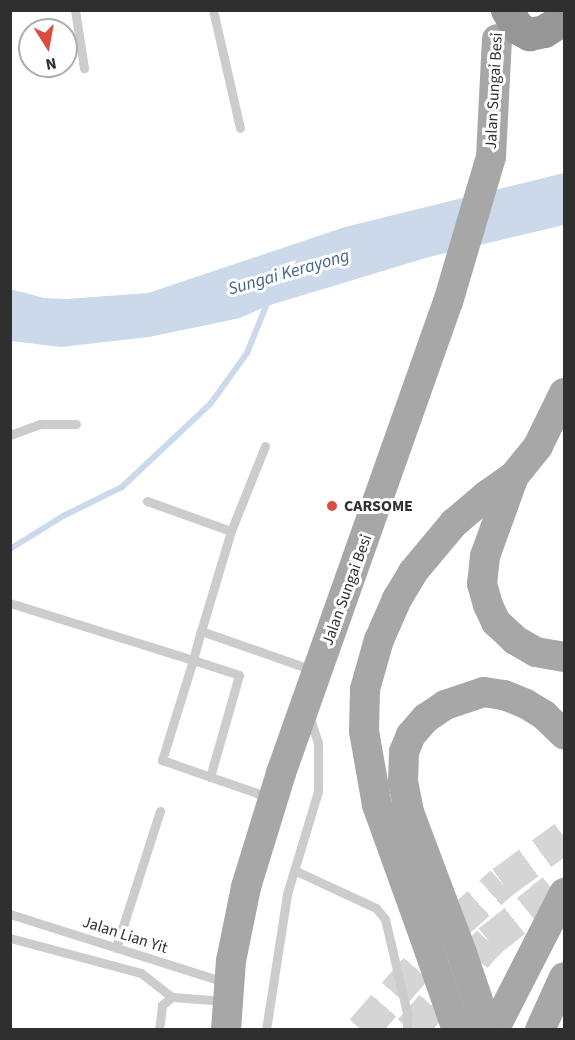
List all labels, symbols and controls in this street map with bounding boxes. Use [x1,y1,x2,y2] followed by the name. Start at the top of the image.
[18,18,78,78] north arrow
[481,32,507,150] street label: Jalan Sungai Besi
[44,52,58,76] text: N
[226,245,352,301] water label: Sungai Kerayong
[344,496,413,516] place label: CARSOME
[325,499,339,513] marker: CARSOME
[318,532,376,648] street label: Jalan Sungai Besi
[80,912,170,958] street label: Jalan Lian Yit

